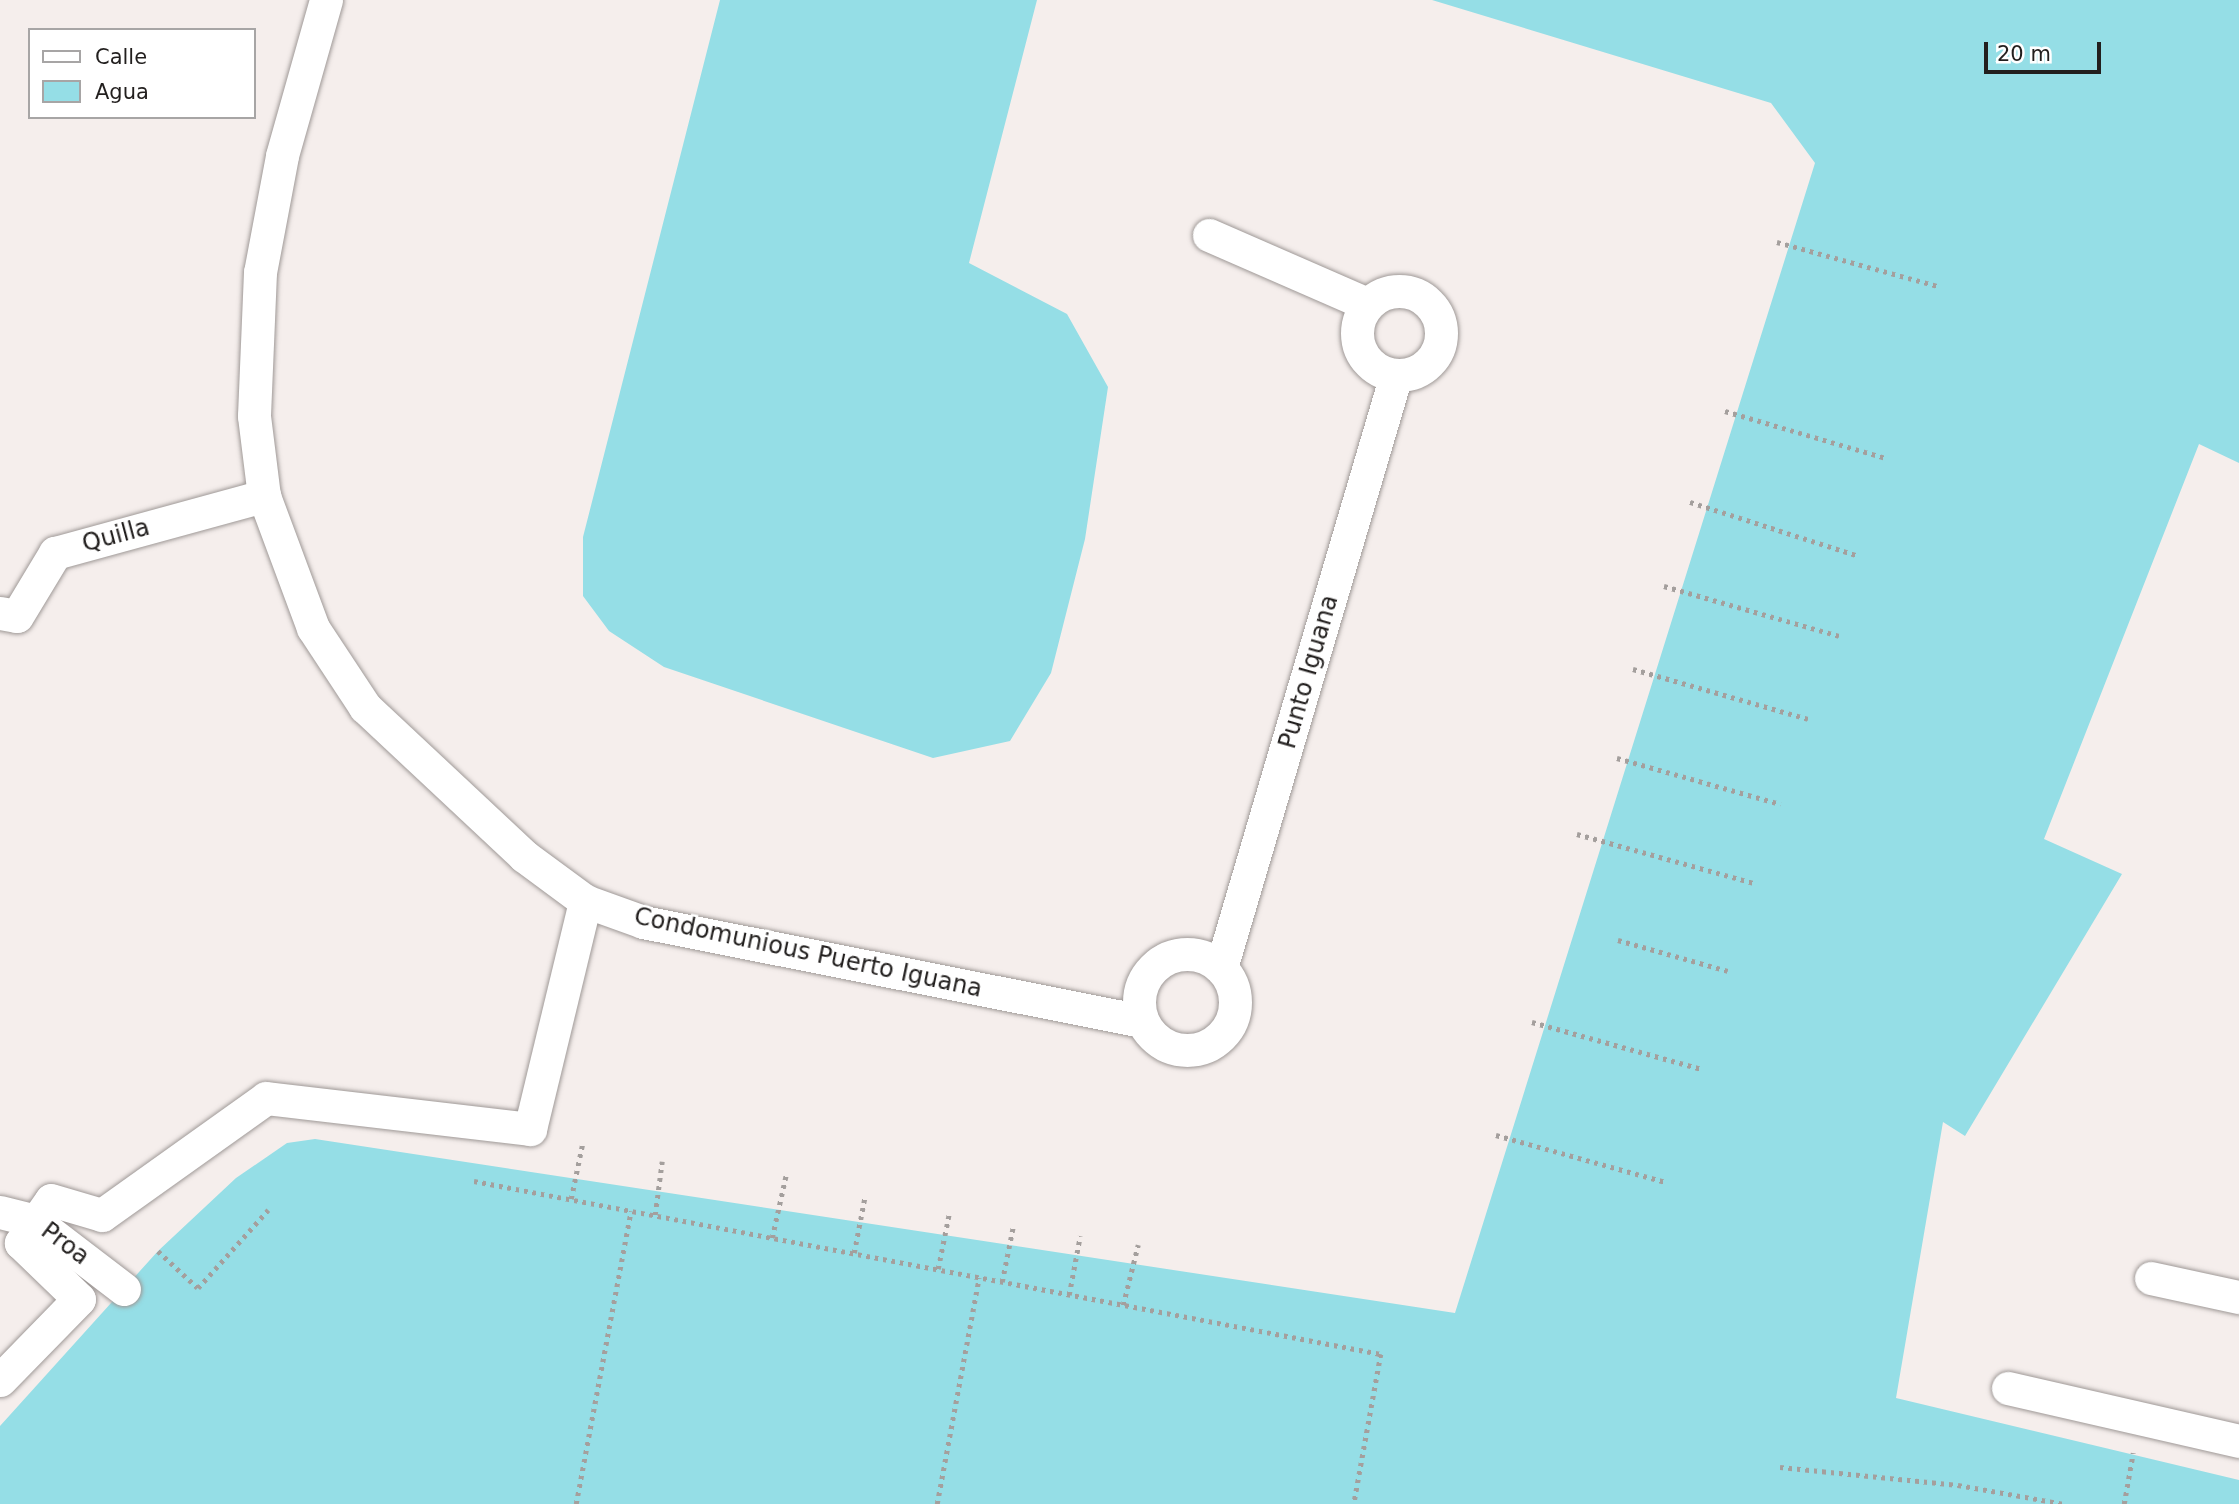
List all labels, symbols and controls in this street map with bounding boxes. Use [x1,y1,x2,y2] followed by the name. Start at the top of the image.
[28,28,256,119] legend
[1987,28,2104,72] scale bar
[1997,42,2051,66] text: 20 m
[95,45,147,69] text: Calle
[95,80,149,104] text: Agua
[79,513,153,559] street label: Quilla
[1273,592,1345,752] street label: Punto Iguana
[631,902,985,1004] street label: Condomunious Puerto Iguana
[35,1217,95,1271] street label: Proa

